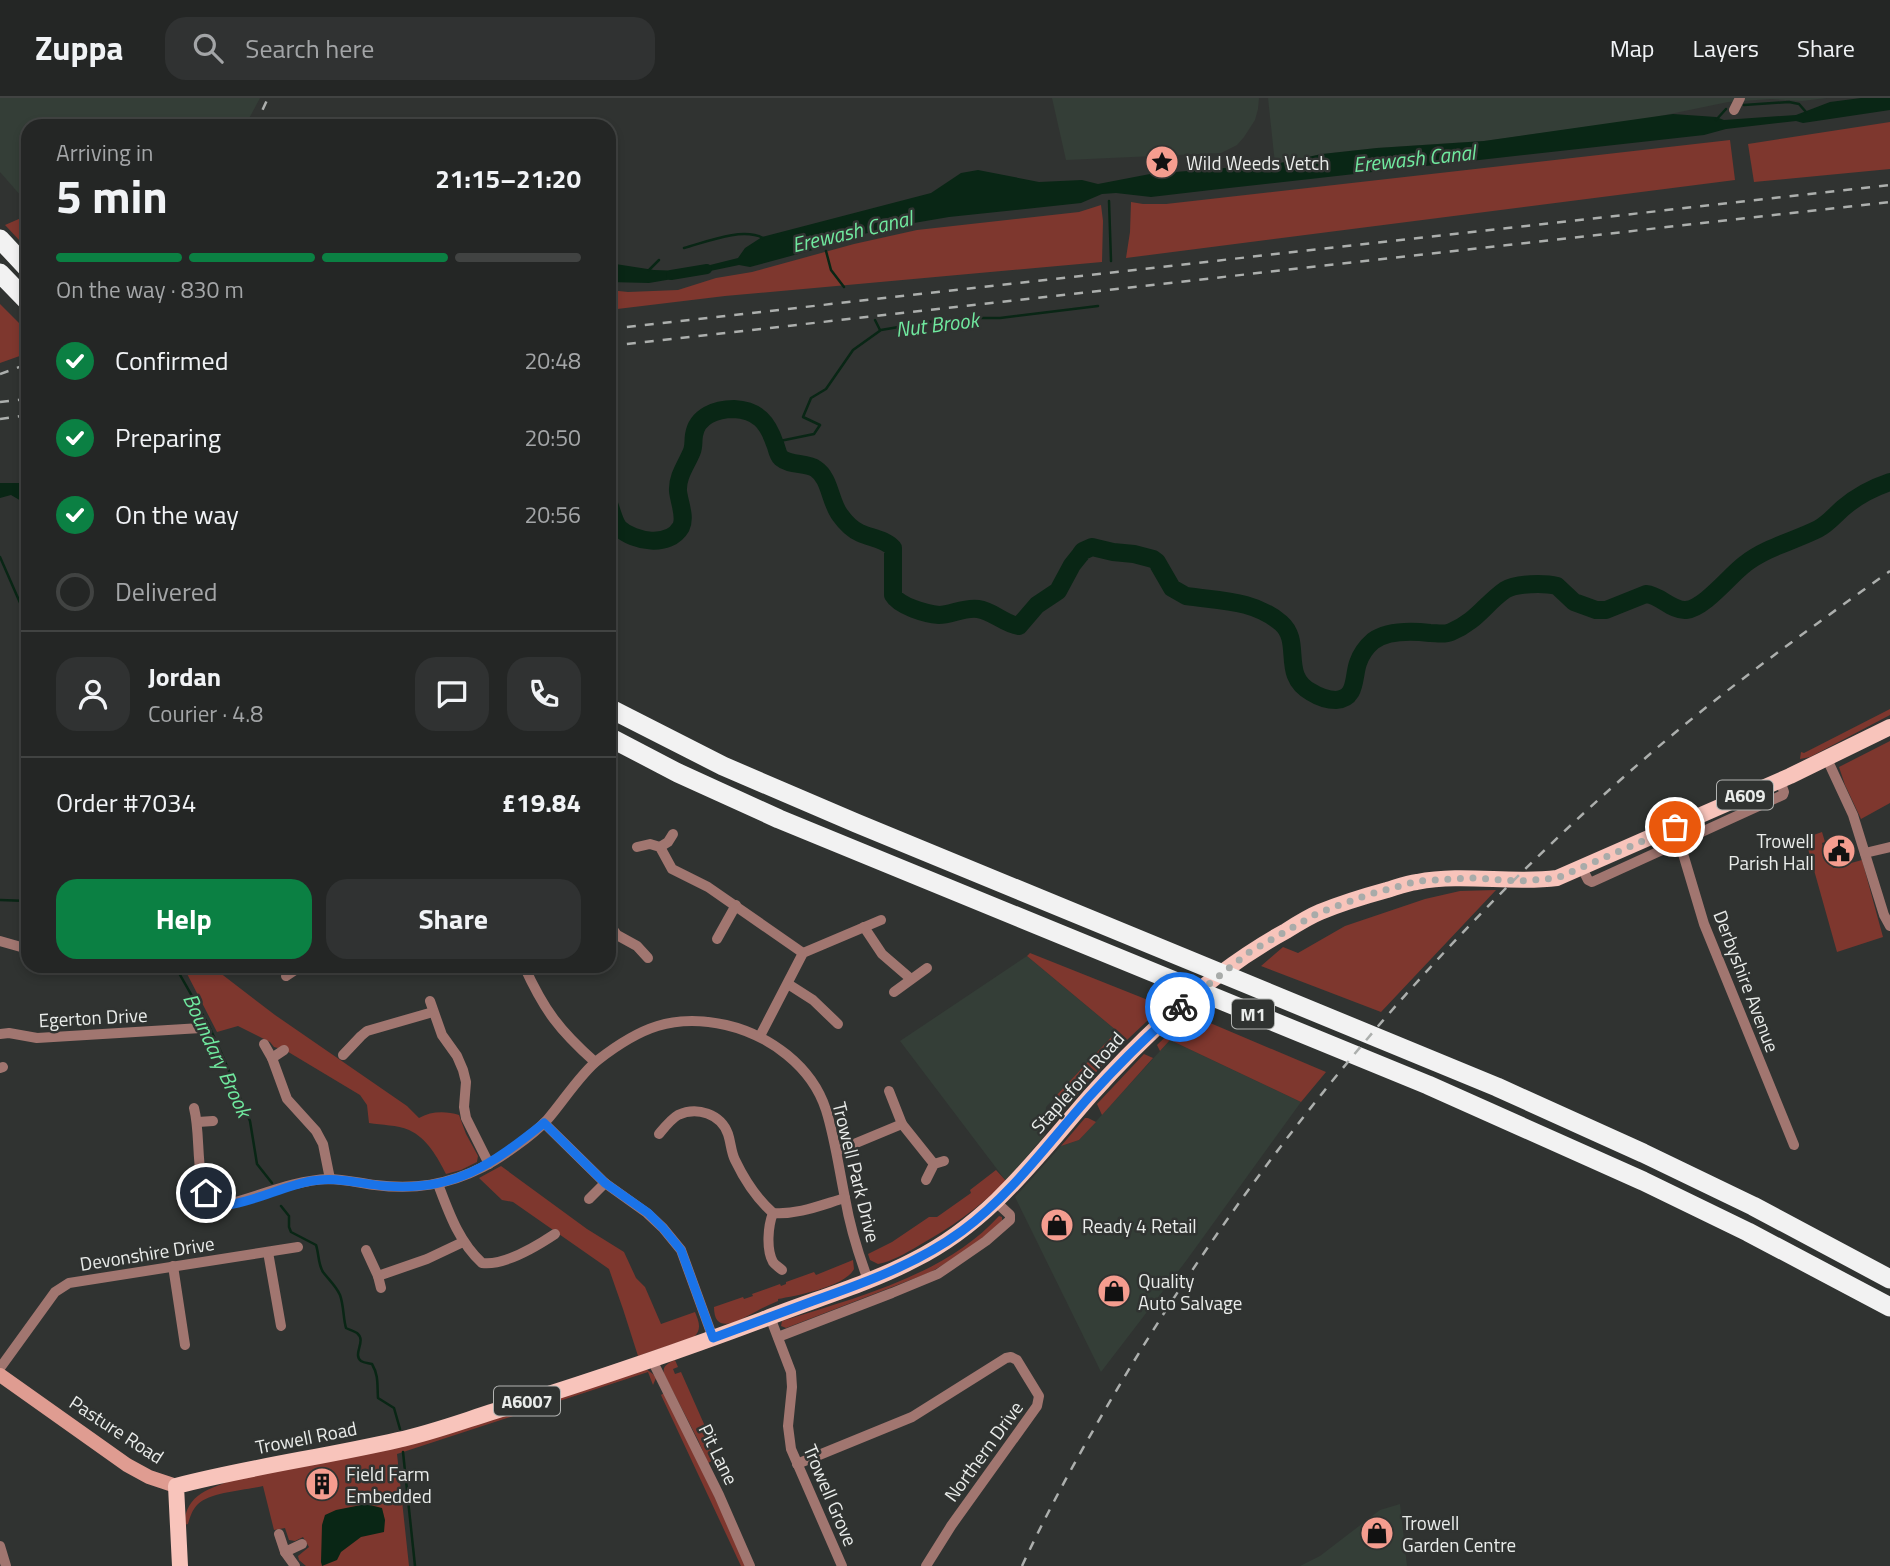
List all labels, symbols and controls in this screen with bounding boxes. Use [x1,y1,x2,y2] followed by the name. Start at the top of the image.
[165,17,655,80] search box
[35,23,123,73] text: Zuppa
[189,29,227,67] icon: search
[245,29,374,68] text: Search here
[1610,30,1655,66] text: Map
[1693,30,1759,66] text: Layers
[1797,30,1855,66] text: Share
[56,135,153,170] text: Arriving in
[1351,135,1479,180] water label: Erewash Canal
[1143,143,1181,181] place icon: Wild Weeds Vetch
[1186,148,1329,177] place label: Wild Weeds Vetch
[435,159,581,198] text: 21:15–21:20
[56,161,168,231] text: 5 min
[789,201,918,260] water label: Erewash Canal
[56,272,244,307] text: On the way · 830 m
[894,303,983,345] water label: Nut Brook
[115,341,229,380] text: Confirmed
[56,342,94,380] icon: check
[524,343,581,378] text: 20:48
[115,418,221,457] text: Preparing
[56,419,94,457] icon: check
[524,420,581,455] text: 20:50
[115,495,239,534] text: On the way
[56,496,94,534] icon: check
[524,497,581,532] text: 20:56
[115,572,218,611] text: Delivered
[56,657,130,731] button: person
[148,657,221,696] text: Jordan
[415,657,489,731] button: chat
[507,657,581,731] button: phone
[148,696,263,731] text: Courier · 4.8
[1717,780,1773,810] road number: A609
[56,783,196,822] text: Order #7034
[502,783,581,822] text: £19.84
[1645,797,1705,857] pin
[1656,808,1694,846] icon: bag
[1728,826,1814,877] place label: Trowell Parish Hall
[1820,832,1858,870] public building icon: Trowell Parish Hall
[56,879,312,959] button: Help
[326,879,581,959] button: Share
[1707,906,1787,1056] street label: Derbyshire Avenue
[1145,972,1215,1042] courier
[175,988,262,1125] water label: Boundary Brook
[1161,988,1199,1026] icon: bike
[38,1000,148,1034] street label: Egerton Drive
[1232,1000,1274,1029] road number: M1
[1023,1025,1131,1139] street label: Stapleford Road
[826,1099,888,1245] street label: Trowell Park Drive
[176,1163,236,1223] pin
[187,1174,225,1212] icon: home
[1038,1206,1076,1244] shop icon: Ready 4 Retail
[1082,1211,1197,1240] place label: Ready 4 Retail
[78,1228,216,1278] street label: Devonshire Drive
[1138,1266,1242,1317] place label: Quality Auto Salvage
[1095,1272,1133,1310] shop icon: Quality Auto Salvage
[494,1386,560,1416] road number: A6007
[64,1388,170,1470] street label: Pasture Road
[936,1395,1030,1507] street label: Northern Drive
[253,1413,359,1461] street label: Trowell Road
[692,1419,746,1489] street label: Pit Lane
[797,1440,865,1550] street label: Trowell Grove
[346,1459,432,1510] place label: Field Farm Embedded
[303,1465,341,1503] building icon: Field Farm Embedded
[1402,1508,1516,1559] place label: Trowell Garden Centre
[1358,1514,1396,1552] shop icon: Trowell Garden Centre

